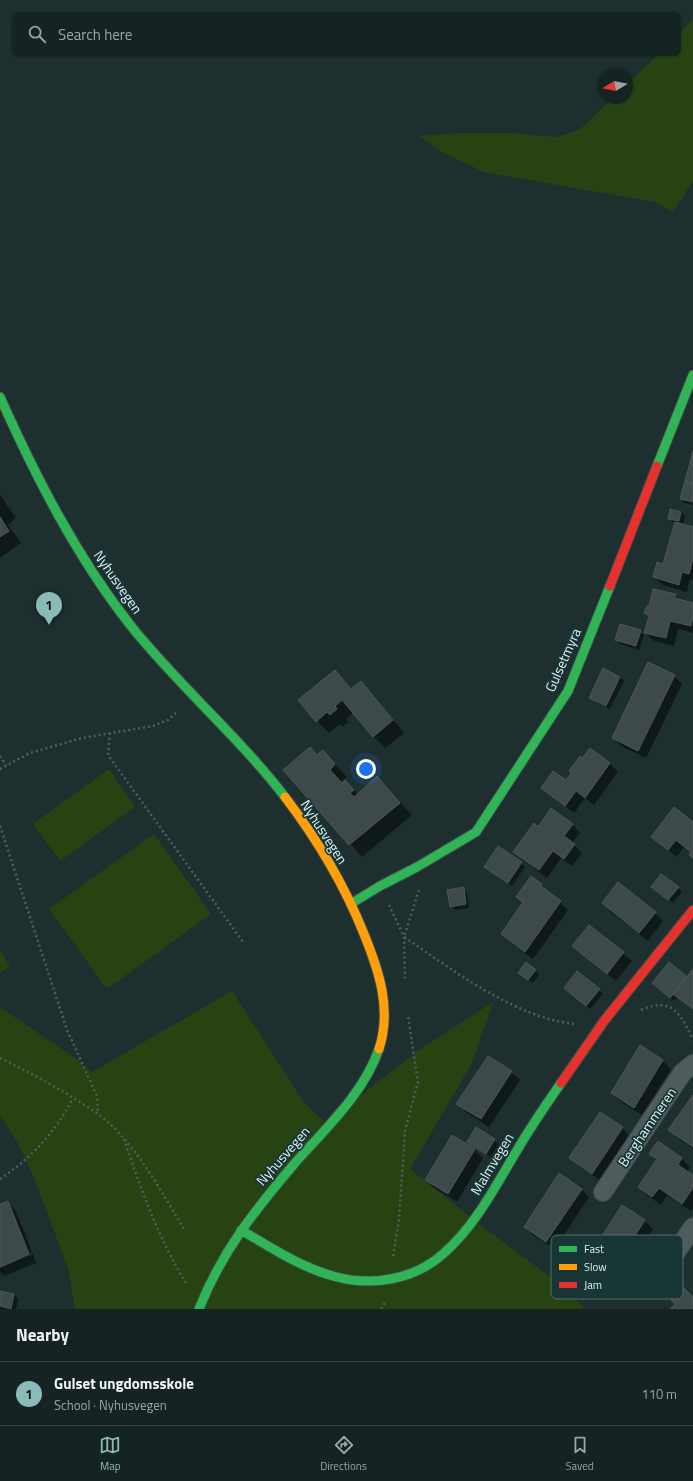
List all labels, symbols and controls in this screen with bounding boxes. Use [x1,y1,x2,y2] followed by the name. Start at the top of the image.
[12,12,681,56] search box
[26,23,48,45] icon: search
[58,23,132,46] text: Search here
[597,68,633,104] north arrow
[89,546,148,618] street label: Nyhusvegen
[36,592,62,625] pin: 1
[539,624,586,695] street label: Gulsetmyra
[356,759,376,779] your location
[296,795,353,868] street label: Nyhusvegen
[612,1083,681,1171] street label: Berghammeren
[251,1121,315,1190] street label: Nyhusvegen
[465,1129,518,1199] street label: Malmvegen
[551,1235,683,1299] legend
[584,1241,604,1257] text: Fast
[584,1259,607,1275] text: Slow
[584,1277,602,1293] text: Jam
[16,1322,69,1348] text: Nearby
[54,1372,194,1395] text: Gulset ungdomsskole
[25,1384,33,1404] text: 1
[641,1384,677,1404] text: 110 m
[54,1395,167,1415] text: School · Nyhusvegen
[99,1434,121,1474] tab: Map
[320,1434,367,1474] tab: Directions
[566,1434,594,1474] tab: Saved

